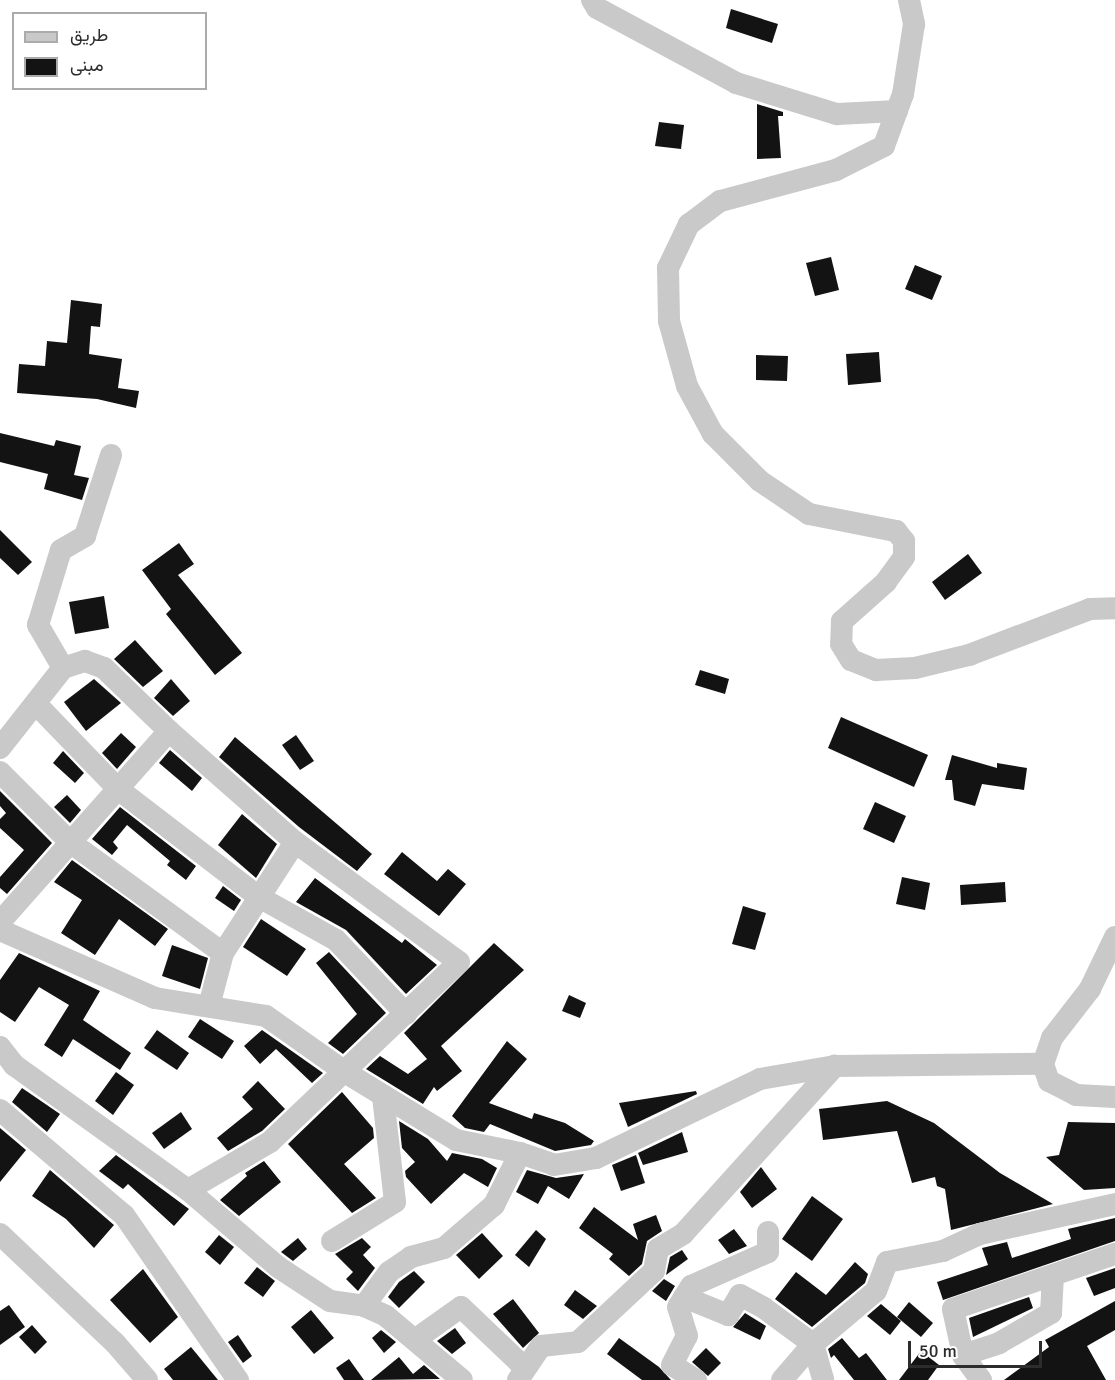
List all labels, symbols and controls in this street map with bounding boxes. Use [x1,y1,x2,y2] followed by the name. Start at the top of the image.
[12,12,207,90] legend
[70,24,108,46] text: طريق
[70,54,104,76] text: مبنى
[911,1329,1044,1367] scale bar
[919,1340,957,1362] text: 50 m

